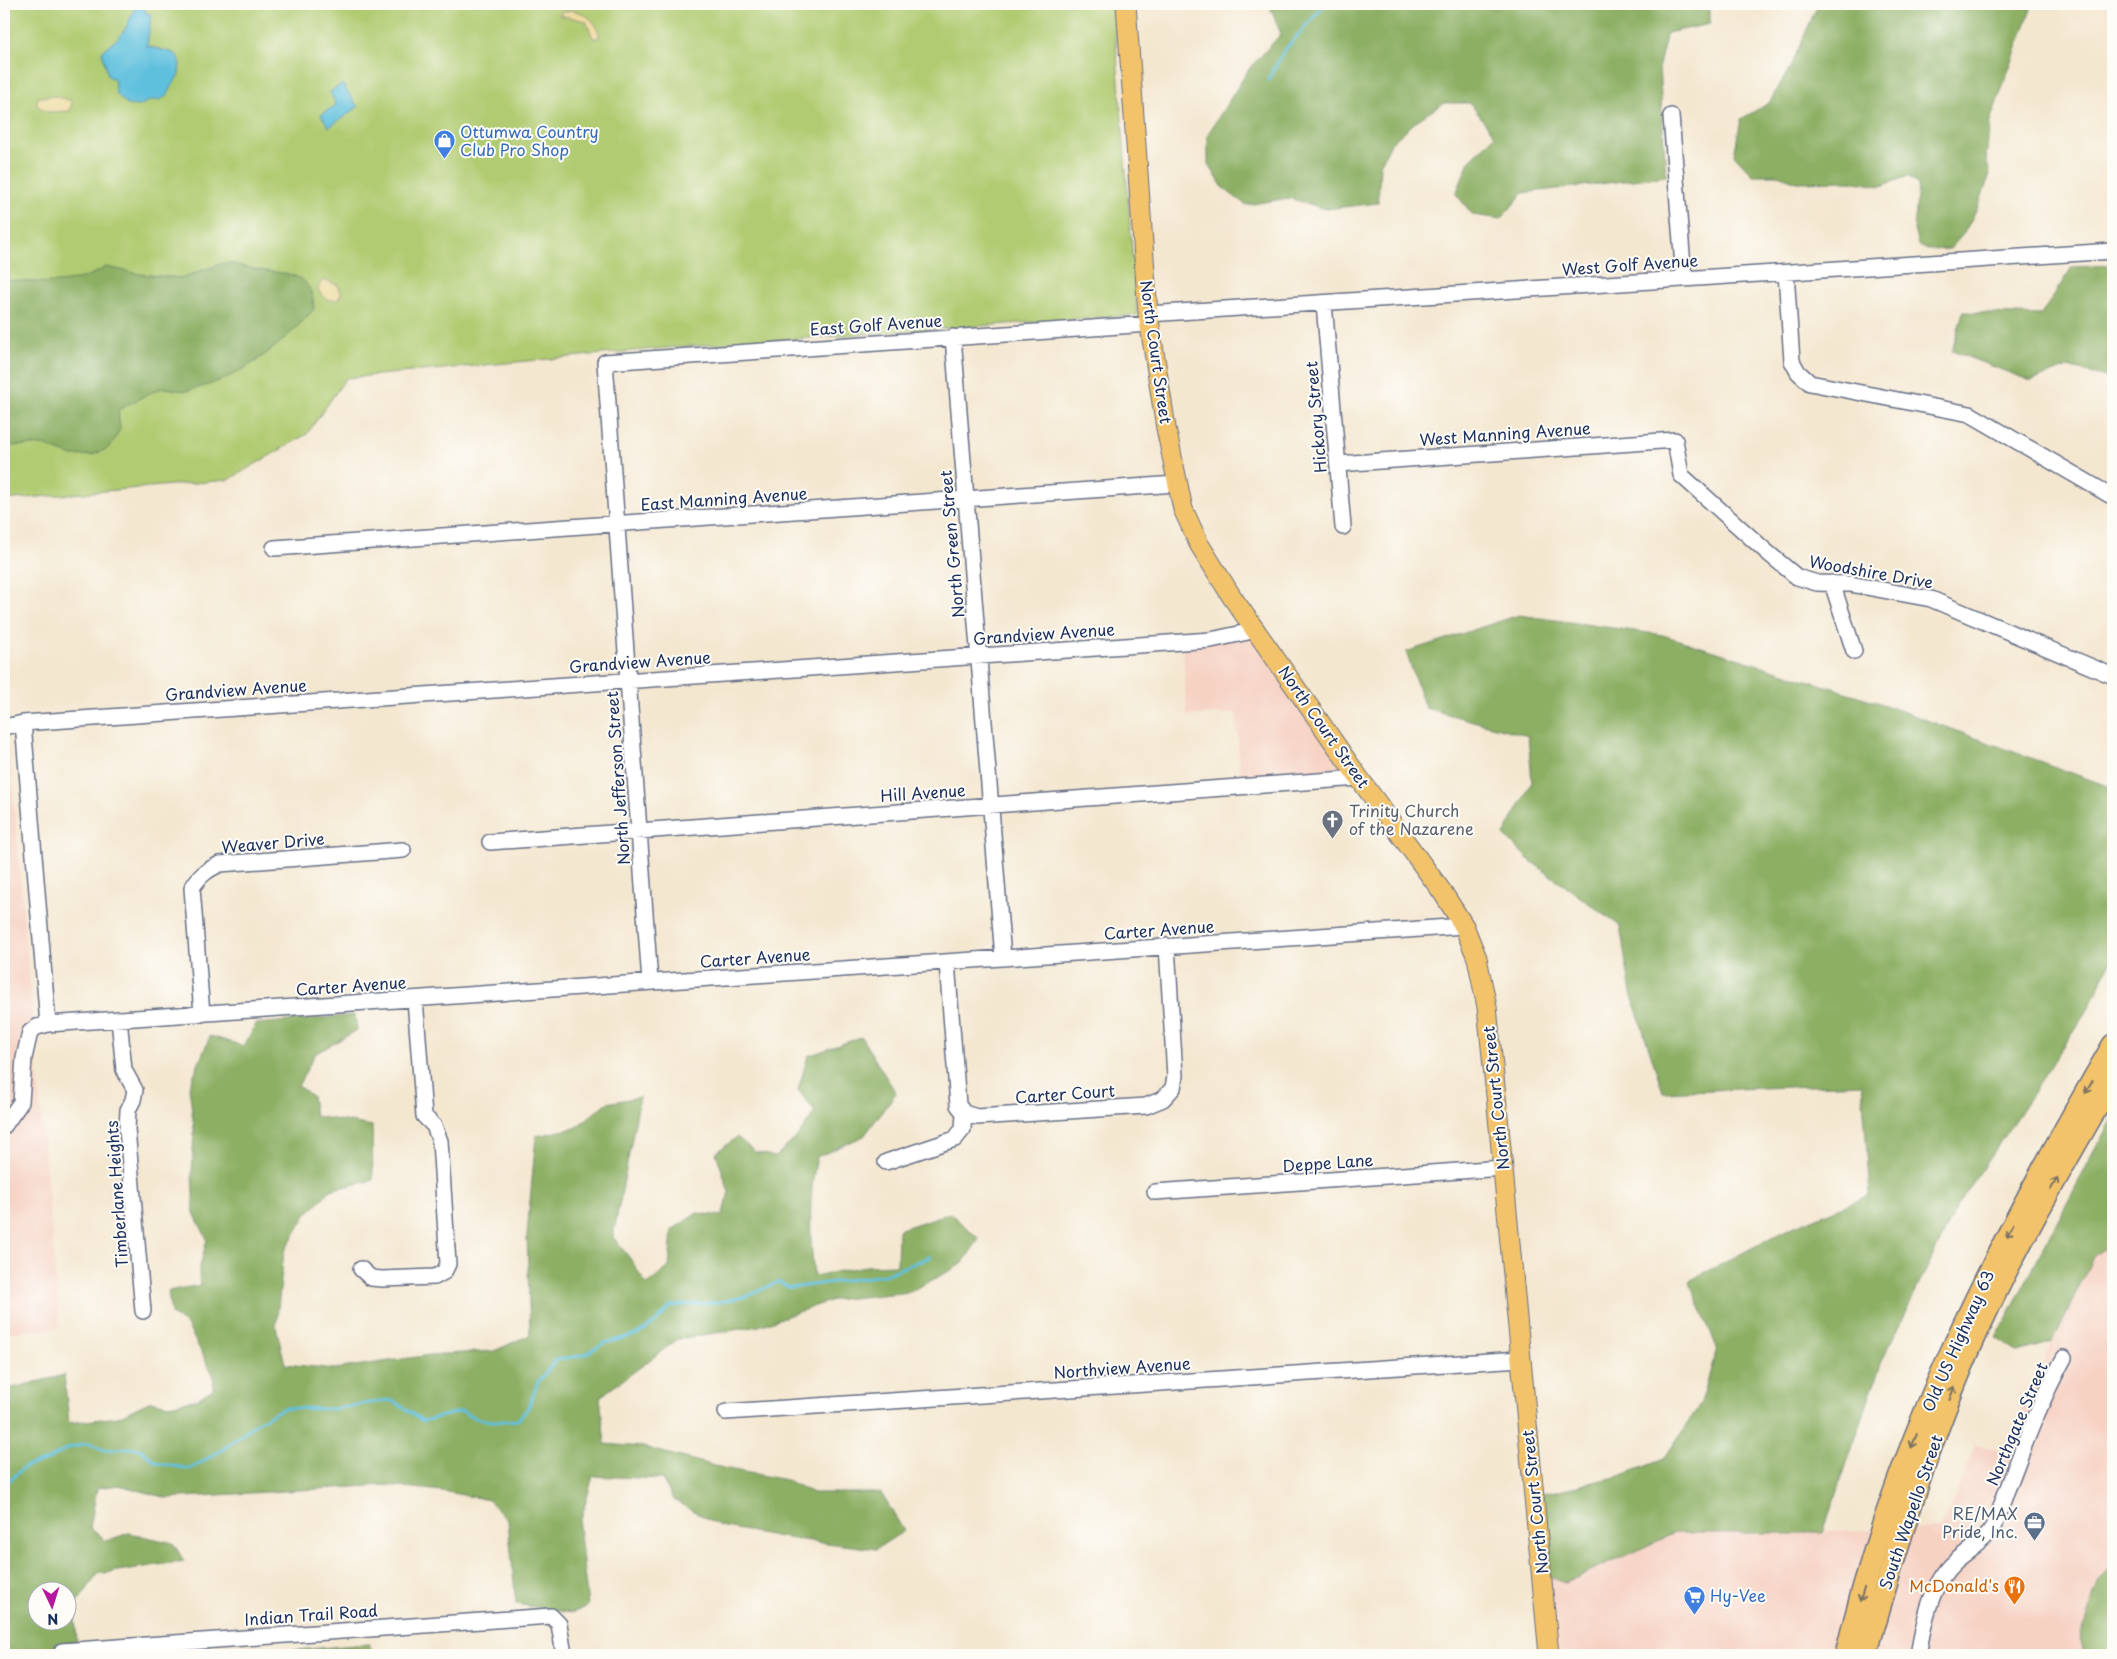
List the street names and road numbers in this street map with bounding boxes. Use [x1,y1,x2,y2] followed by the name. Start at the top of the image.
[1561,247,1699,281] street label: West Golf Avenue
[1135,279,1179,426] street label: North Court Street
[809,307,943,341] street label: East Golf Avenue
[1298,360,1332,474] street label: Hickory Street
[1419,415,1592,451] street label: West Manning Avenue
[933,469,969,619] street label: North Green Street
[640,480,808,516] street label: East Manning Avenue
[1807,548,1935,594] street label: Woodshire Drive
[972,616,1116,650] street label: Grandview Avenue
[568,644,712,678] street label: Grandview Avenue
[1273,660,1376,793] street label: North Court Street
[164,672,308,706] street label: Grandview Avenue
[599,690,635,866] street label: North Jefferson Street
[879,777,967,807] street label: Hill Avenue
[220,826,326,858] street label: Weaver Drive
[1103,913,1215,945] street label: Carter Avenue
[699,941,811,973] street label: Carter Avenue
[295,969,407,1001] street label: Carter Avenue
[1475,1024,1515,1171] street label: North Court Street
[1014,1078,1116,1108] street label: Carter Court
[99,1120,133,1269] street label: Timberlane Heights
[1282,1147,1374,1177] street label: Deppe Lane
[1915,1266,1999,1415] street label: Old US Highway 63
[1053,1350,1191,1384] street label: Northview Avenue
[1979,1358,2053,1489] street label: Northgate Street
[1514,1428,1554,1575] street label: North Court Street
[1872,1431,1948,1592] street label: South Wapello Street
[243,1597,379,1631] street label: Indian Trail Road

